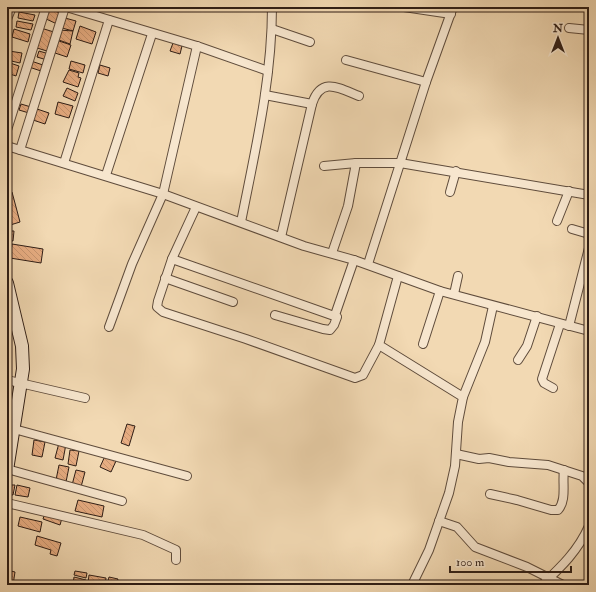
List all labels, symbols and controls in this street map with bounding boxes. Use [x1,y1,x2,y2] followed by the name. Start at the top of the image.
[538,18,578,58] north arrow
[552,22,564,35] text: N
[450,548,571,574] scale bar
[456,555,485,570] text: 100 m

